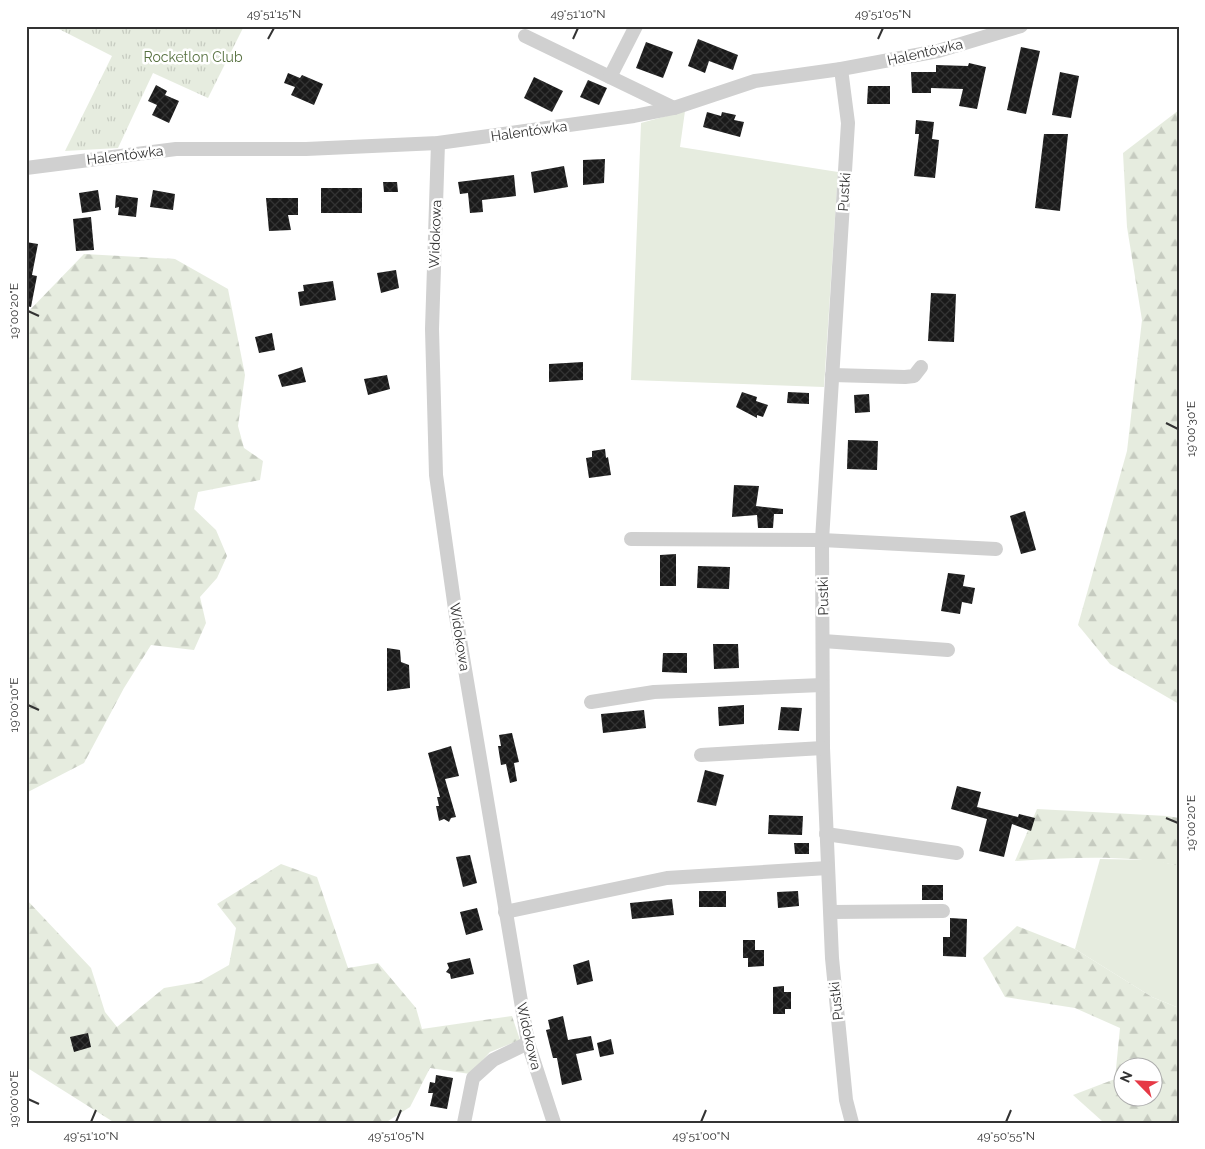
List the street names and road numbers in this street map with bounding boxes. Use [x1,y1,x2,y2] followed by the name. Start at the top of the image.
[886,36,964,68] street label: Halentówka
[490,118,568,144] street label: Halentówka
[86,142,164,168] street label: Halentówka
[835,172,853,212] street label: Pustki
[426,199,444,269] street label: Widokowa
[815,576,831,616] street label: Pustki
[447,602,473,672] street label: Widokowa
[826,981,846,1021] street label: Pustki
[513,1001,545,1071] street label: Widokowa

